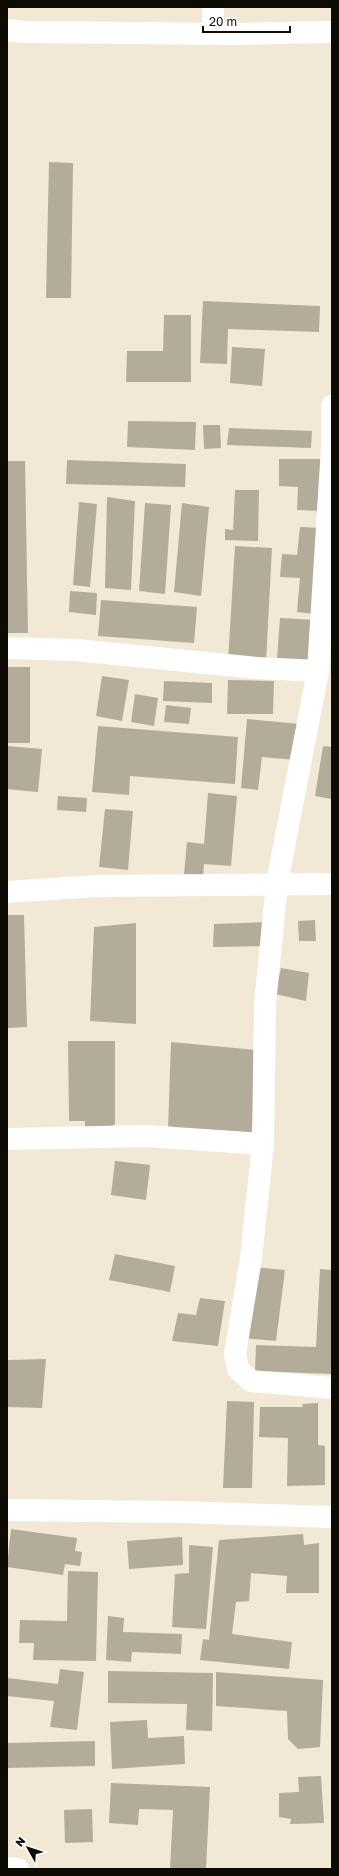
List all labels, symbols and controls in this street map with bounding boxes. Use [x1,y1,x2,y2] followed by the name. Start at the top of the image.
[203,8,290,34] scale bar
[209,14,237,29] text: 20 m
[8,1828,48,1868] north arrow
[12,1834,28,1849] text: N

